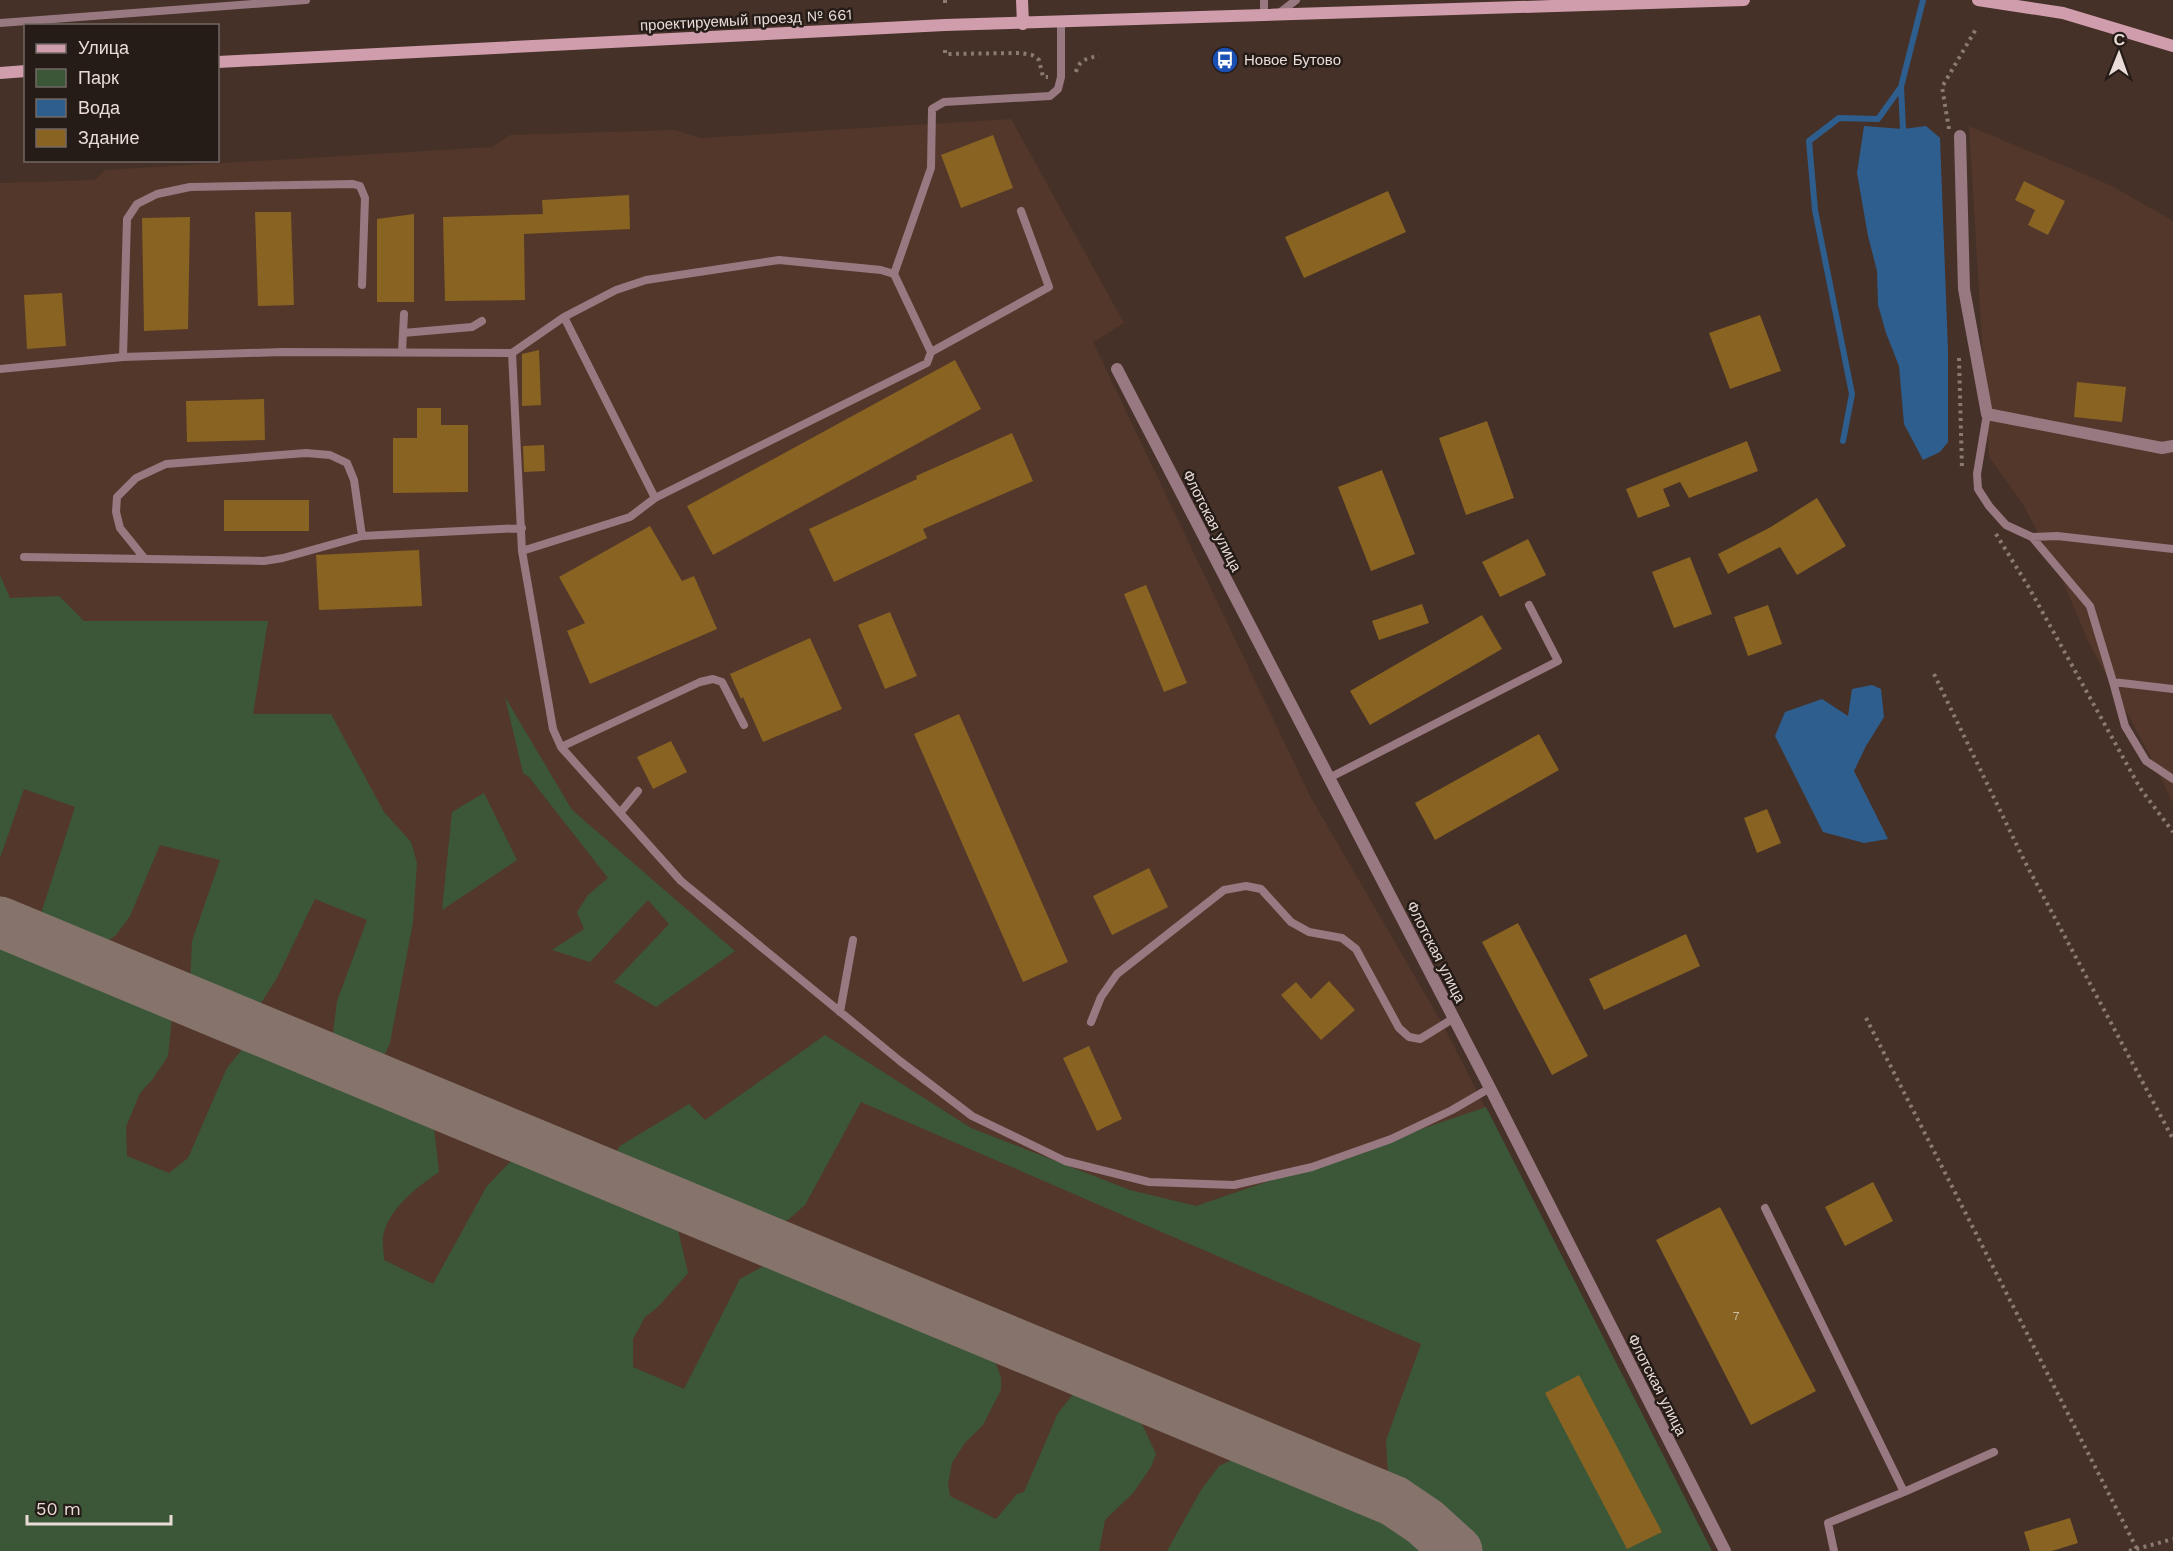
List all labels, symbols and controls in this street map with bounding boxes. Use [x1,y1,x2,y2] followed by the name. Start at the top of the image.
[639,5,853,35] street label: проектируемый проезд № 661
[24,24,219,162] legend
[2089,24,2149,84] north arrow
[2113,30,2126,49] text: С
[78,37,130,58] text: Улица
[1210,45,1240,75] bus stop icon: Новое Бутово
[1244,51,1341,69] place label: Новое Бутово
[78,67,119,88] text: Парк
[78,97,121,118] text: Вода
[78,127,139,148] text: Здание
[1179,467,1246,575] street label: Флотская улица
[1403,898,1470,1006] street label: Флотская улица
[1733,1309,1740,1323] house number: 7
[1624,1331,1691,1439] street label: Флотская улица
[27,1488,171,1526] scale bar
[36,1498,81,1519] text: 50 m

